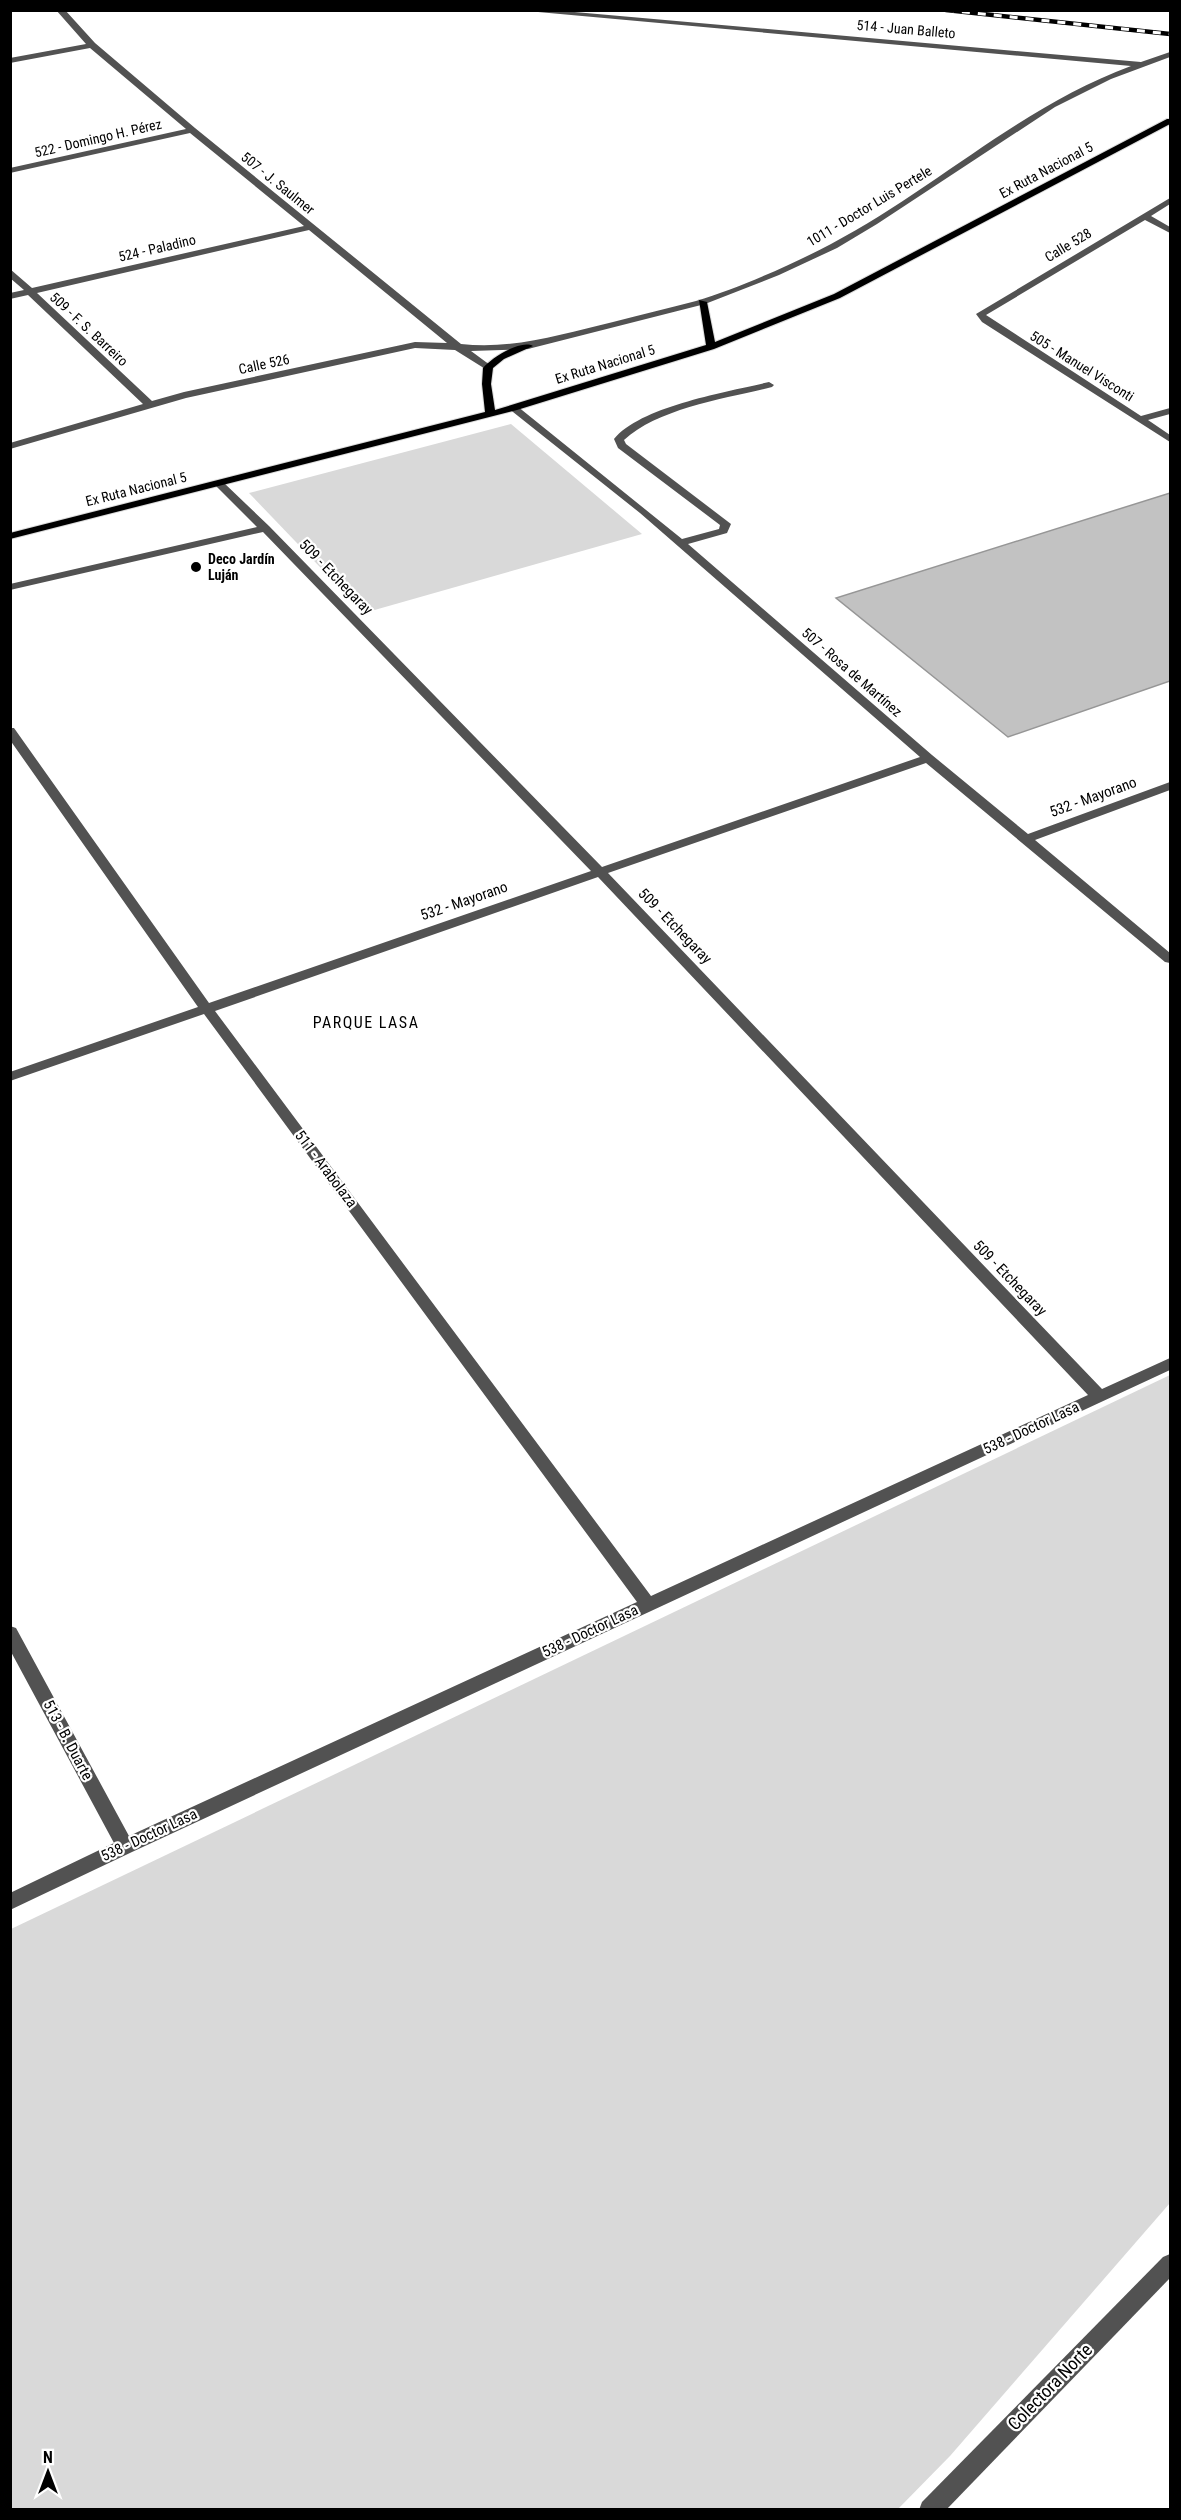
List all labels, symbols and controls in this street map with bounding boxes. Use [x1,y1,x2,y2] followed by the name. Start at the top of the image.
[856,17,956,41] street label: 514 - Juan Balleto
[33,116,163,160] street label: 522 - Domingo H. Pérez
[997,139,1096,201] street label: Ex Ruta Nacional 5
[238,149,318,217] street label: 507 - J. Saulmer
[804,162,935,250] street label: 1011 - Doctor Luis Pertele
[1042,225,1094,265] street label: Calle 528
[117,231,197,265] street label: 524 - Paladino
[47,289,131,369] street label: 509 - F. S. Barreiro
[1027,328,1137,404] street label: 505 - Manuel Visconti
[553,341,657,387] street label: Ex Ruta Nacional 5
[237,351,291,377] street label: Calle 526
[84,469,188,509] street label: Ex Ruta Nacional 5
[295,535,377,619] street label: 509 - Etchegaray
[208,551,275,583] place label: Deco Jardín Luján
[189,560,203,574] marker: Deco Jardín Luján
[799,624,905,720] street label: 507 - Rosa de Martínez
[1047,773,1139,821] street label: 532 - Mayorano
[418,878,510,924] street label: 532 - Mayorano
[634,884,716,968] street label: 509 - Etchegaray
[313,1013,419,1032] district label: PARQUE LASA
[291,1127,361,1211] street label: 511 - Arabolaza
[969,1236,1051,1320] street label: 509 - Etchegaray
[980,1398,1082,1458] street label: 538 - Doctor Lasa
[539,1601,641,1661] street label: 538 - Doctor Lasa
[39,1697,97,1783] street label: 513 - B. Duarte
[98,1805,200,1865] street label: 538 - Doctor Lasa
[1003,2339,1096,2434] street label: Colectora Norte
[18,2442,78,2502] north arrow
[43,2448,53,2467] text: N

